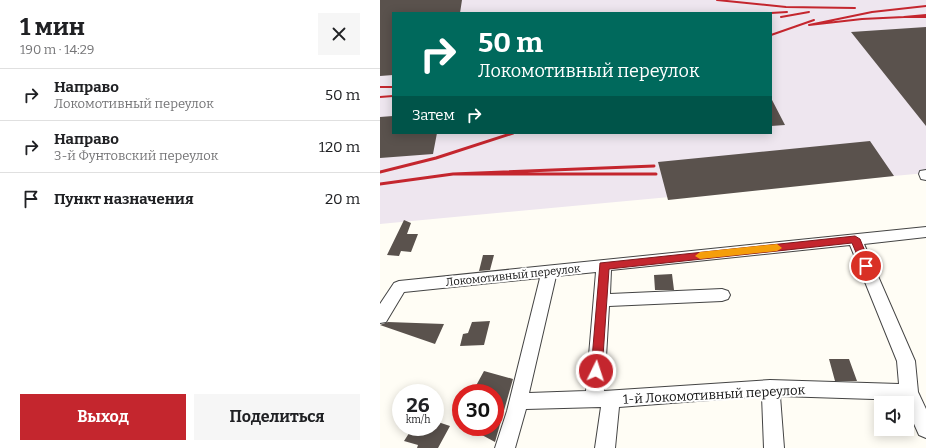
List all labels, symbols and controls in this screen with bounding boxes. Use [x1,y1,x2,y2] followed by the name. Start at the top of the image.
[20,13,85,41] text: 1 мин
[318,13,360,55] button: close
[478,26,543,59] text: 50 m
[412,28,464,80] icon: right
[20,42,94,57] text: 190 m · 14:29
[478,60,699,82] text: Локомотивный переулок
[54,78,119,96] text: Направо
[20,84,42,106] icon: right
[325,86,360,104] text: 50 m
[54,96,214,111] text: Локомотивный переулок
[463,104,485,126] icon: right
[412,106,455,124] text: Затем
[54,130,119,148] text: Направо
[20,136,42,158] icon: right
[319,138,360,156] text: 120 m
[54,148,218,163] text: 3-й Фунтовский переулок
[20,188,42,210] icon: arrive
[54,190,194,208] text: Пункт назначения
[325,190,360,208] text: 20 m
[849,249,883,283] pin
[855,255,877,277] icon: arrive
[445,262,582,289] street label: Локомотивный переулок
[575,350,617,392] position arrow
[623,382,806,407] street label: 1-й Локомотивный переулок
[452,384,504,436] speed limit sign: 30
[406,393,430,417] text: 26
[20,394,186,440] button: Выход
[194,394,360,440] button: Поделиться
[874,396,914,436] map controls
[874,396,914,436] button: sound
[406,414,430,426] text: km/h

